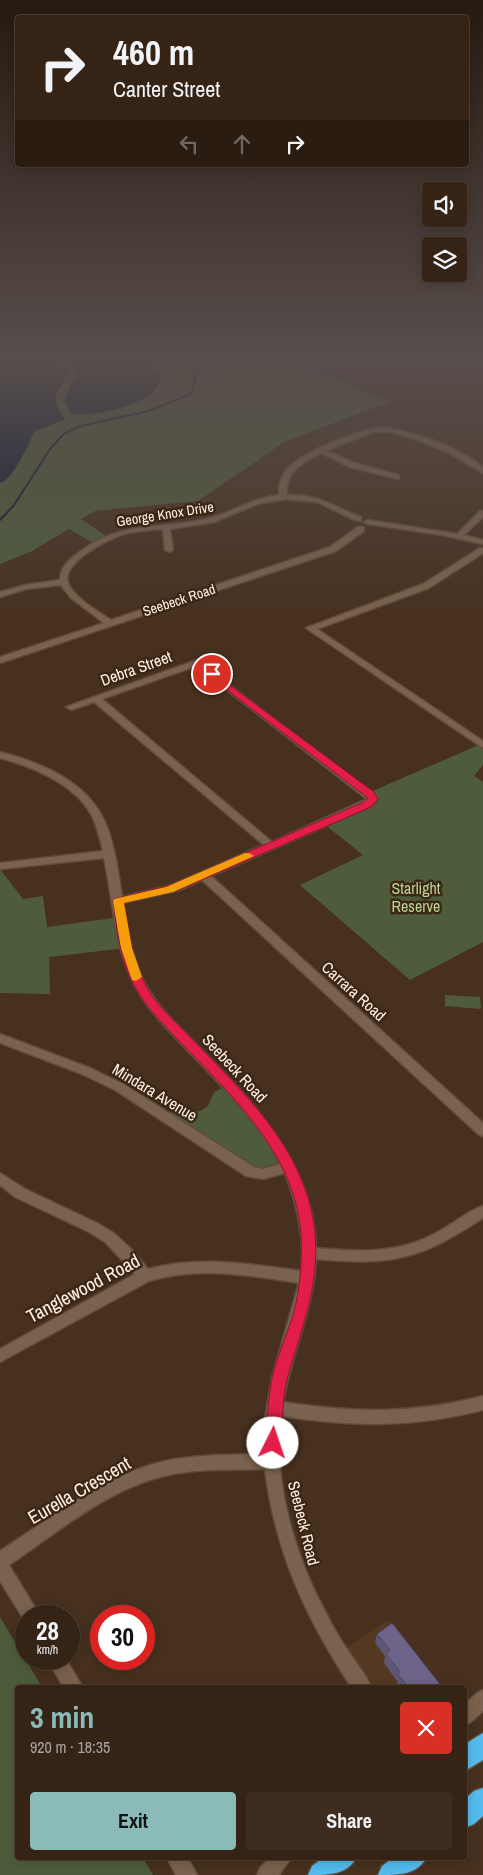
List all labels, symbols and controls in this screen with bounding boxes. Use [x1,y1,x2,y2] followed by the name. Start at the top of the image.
[113,29,194,76] text: 460 m
[30,35,95,100] icon: right
[113,74,220,104] text: Canter Street
[175,130,203,158] icon: left
[228,130,256,158] icon: ahead
[281,130,309,158] icon: right
[422,182,467,282] map controls
[422,182,467,227] button: sound
[422,237,467,282] button: layers
[115,497,215,531] street label: George Knox Drive
[140,580,218,620] street label: Seebeck Road
[97,645,175,691] street label: Debra Street
[191,653,233,695] pin
[198,660,226,688] icon: arrive
[392,877,441,917] park label: Starlight Reserve
[317,956,391,1026] street label: Carrara Road
[198,1029,272,1107] street label: Seebeck Road
[108,1058,202,1126] street label: Mindara Avenue
[22,1247,144,1329] street label: Tanglewood Road
[246,1416,298,1468] position arrow
[23,1450,136,1530] street label: Eurella Crescent
[283,1479,325,1567] street label: Seebeck Road
[90,1605,155,1670] speed limit sign: 30
[36,1614,59,1648] text: 28
[37,1642,58,1658] text: km/h
[30,1697,94,1737] text: 3 min
[400,1702,452,1754] button: close
[30,1736,110,1758] text: 920 m · 18:35
[30,1792,236,1850] button: Exit
[246,1792,452,1850] button: Share

